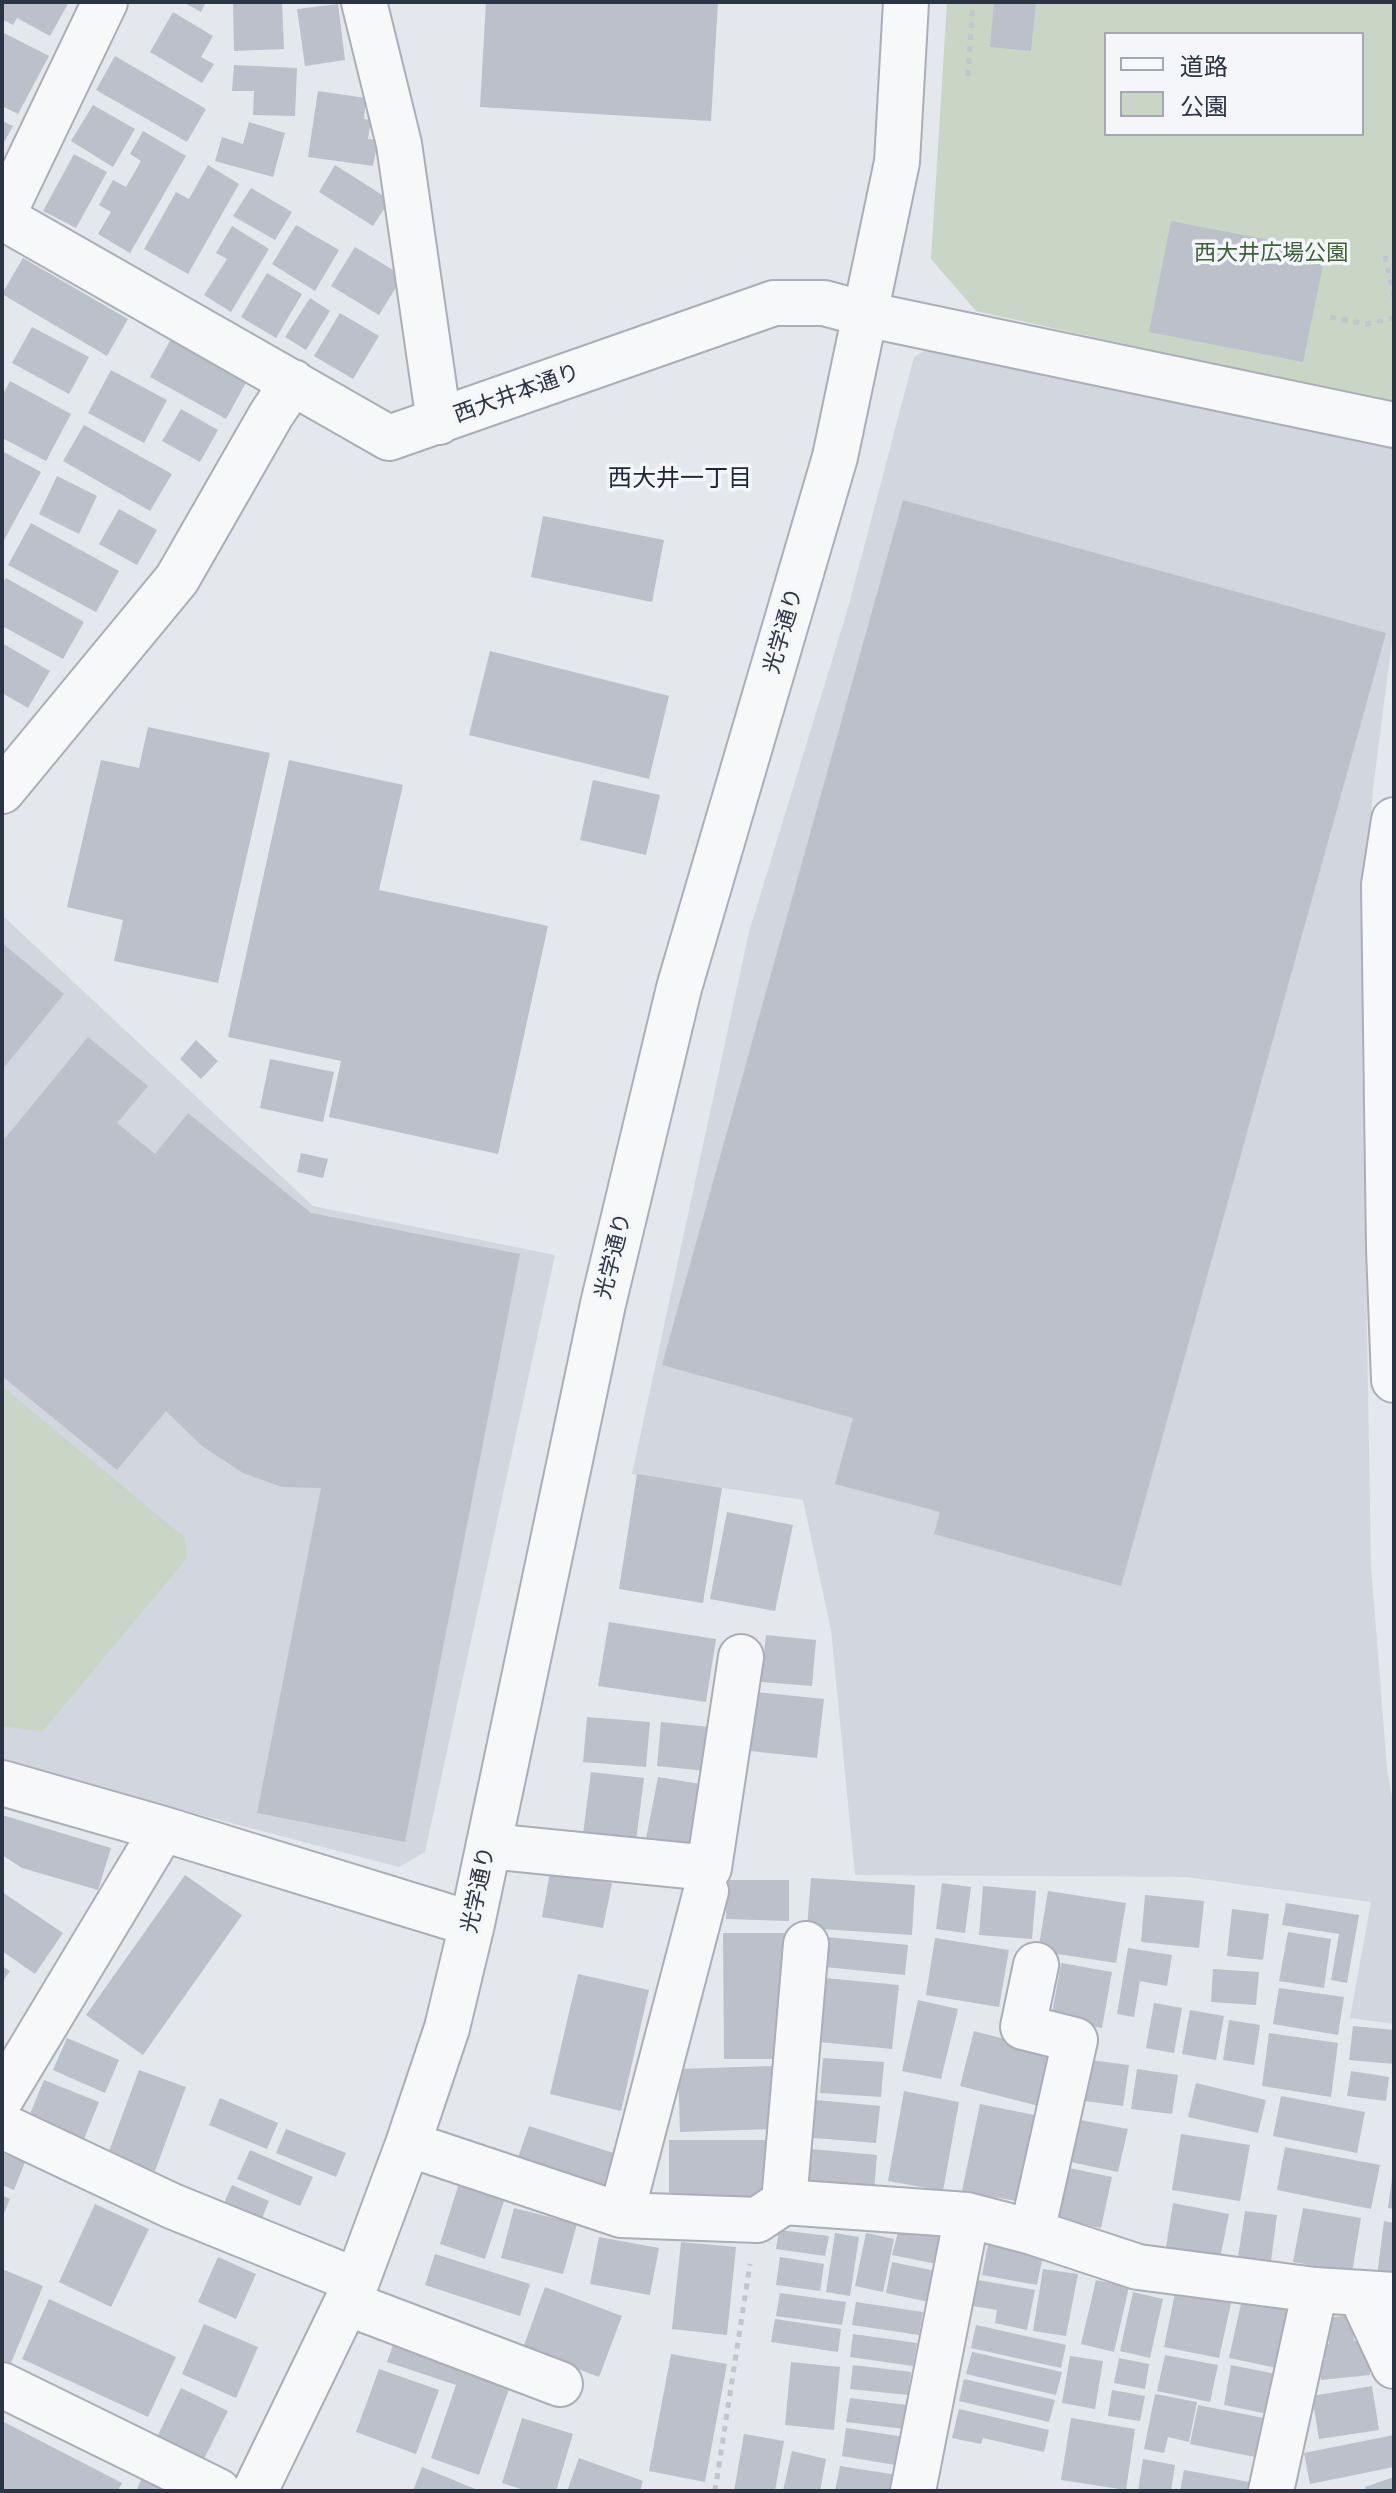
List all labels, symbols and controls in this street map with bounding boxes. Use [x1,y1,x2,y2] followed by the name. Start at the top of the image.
[1104,32,1364,136] legend
[1180,53,1228,81] text: 道路
[1180,93,1228,121] text: 公園
[1194,241,1348,267] park label: 西大井広場公園
[450,359,584,429] street label: 西大井本通り
[608,465,752,493] district label: 西大井一丁目
[759,585,809,677] street label: 光学通り
[591,1210,637,1302] street label: 光学通り
[457,1844,501,1936] street label: 光学通り

